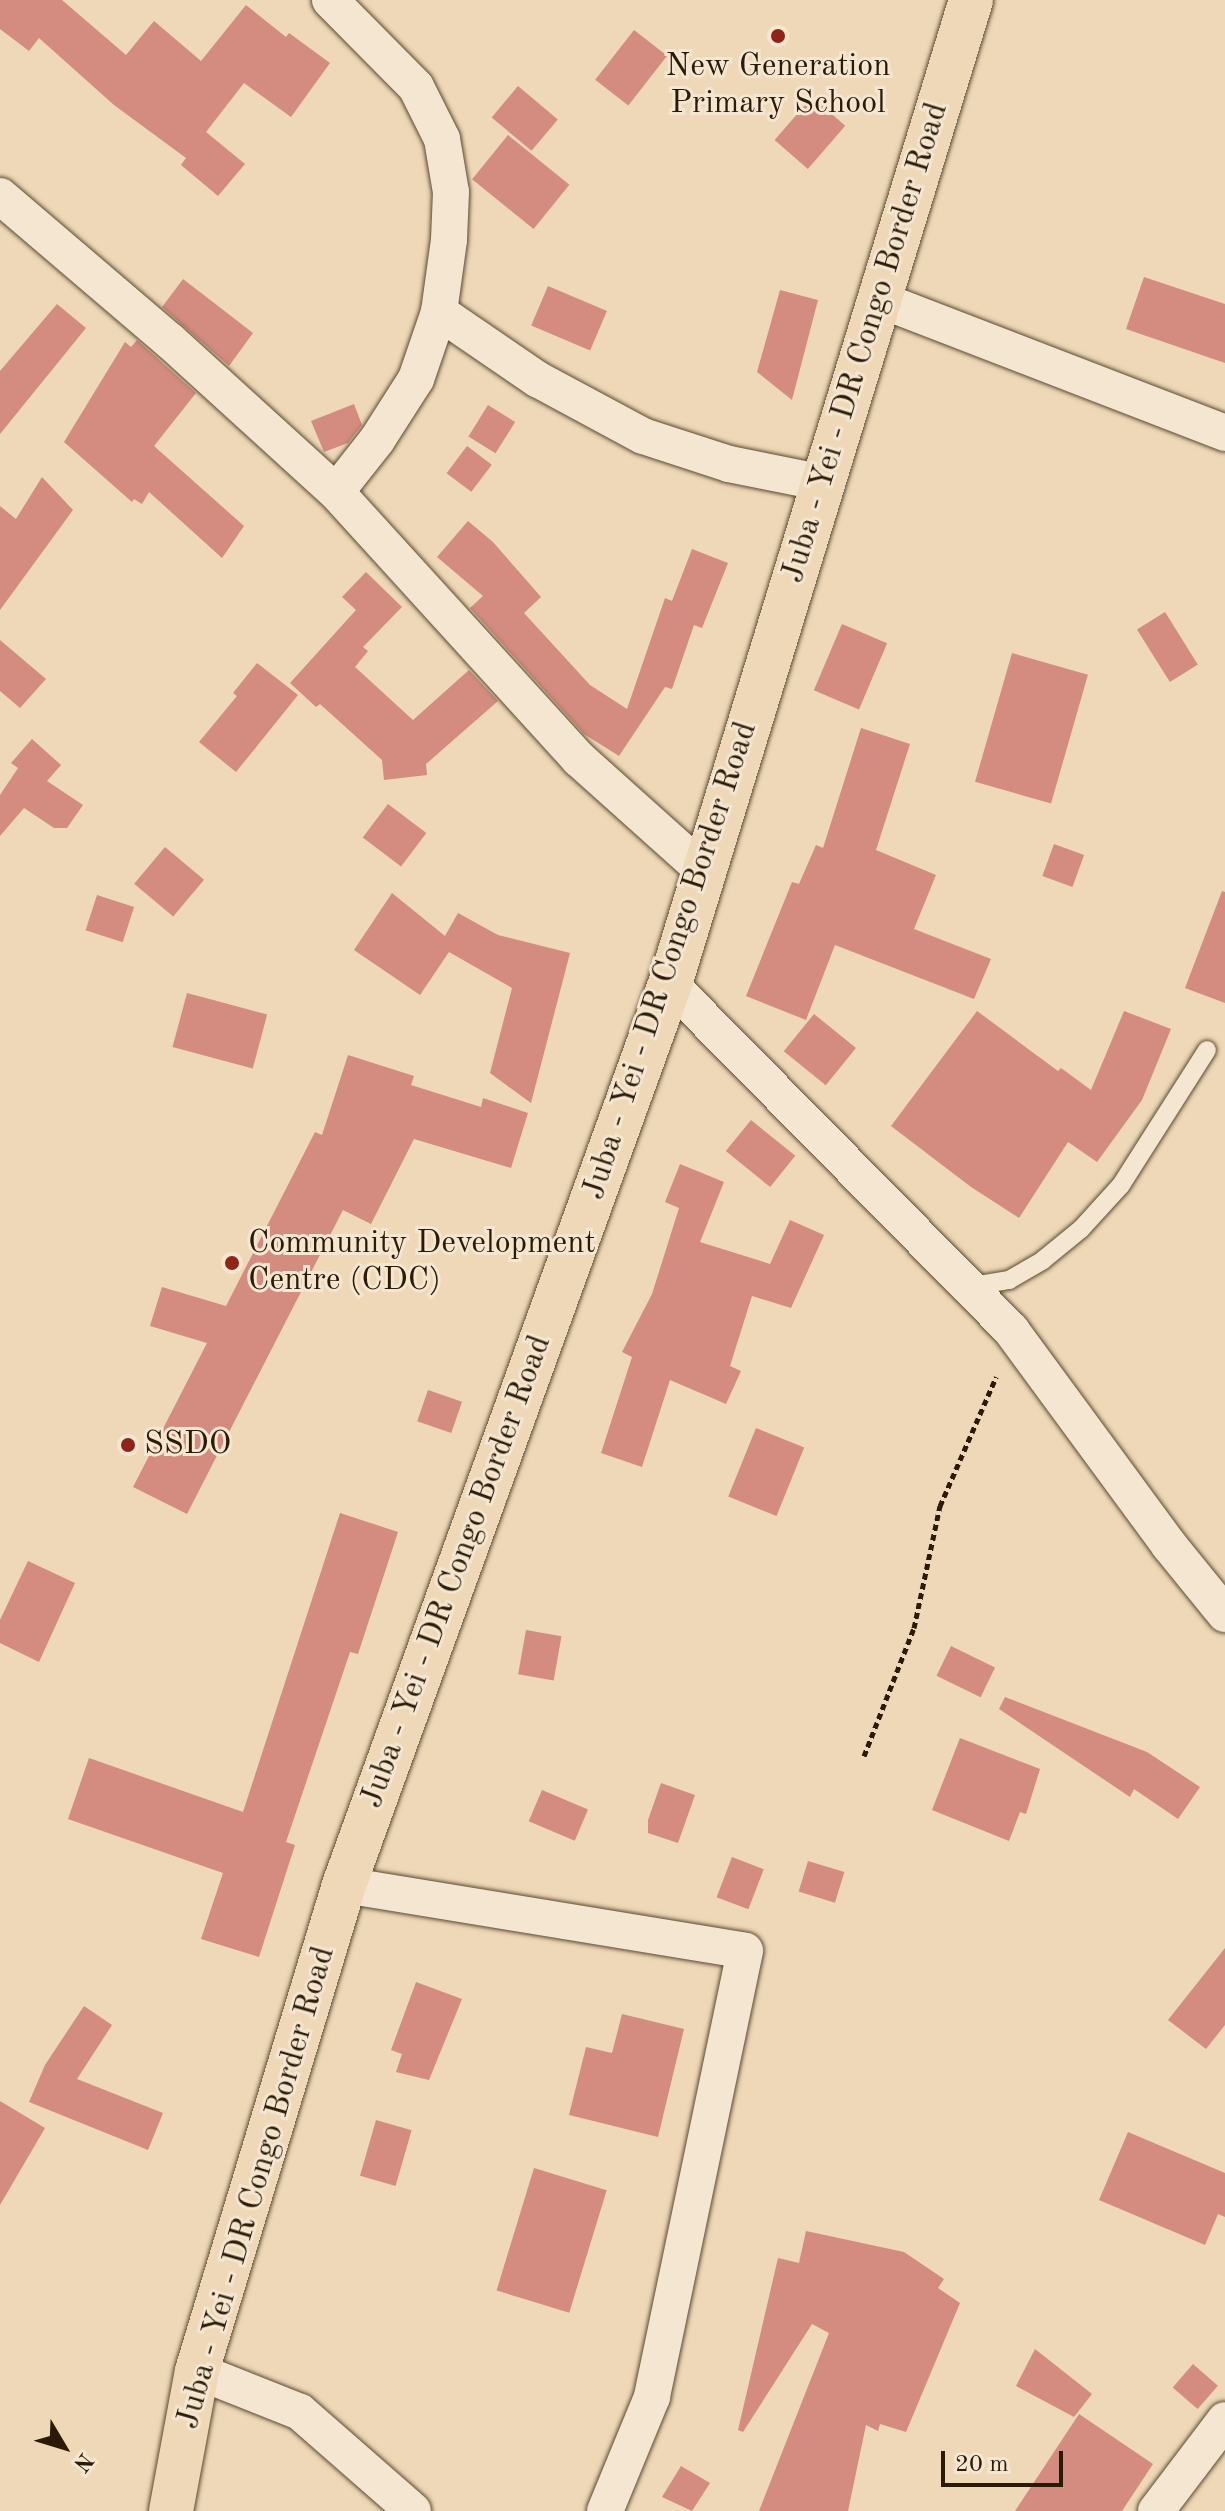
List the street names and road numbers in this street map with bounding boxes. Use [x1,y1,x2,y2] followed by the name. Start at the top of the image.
[775,98,957,588] street label: Juba - Yei - DR Congo Border Road
[576,717,766,1205] street label: Juba - Yei - DR Congo Border Road
[353,1331,561,1813] street label: Juba - Yei - DR Congo Border Road
[170,1942,344,2434] street label: Juba - Yei - DR Congo Border Road

